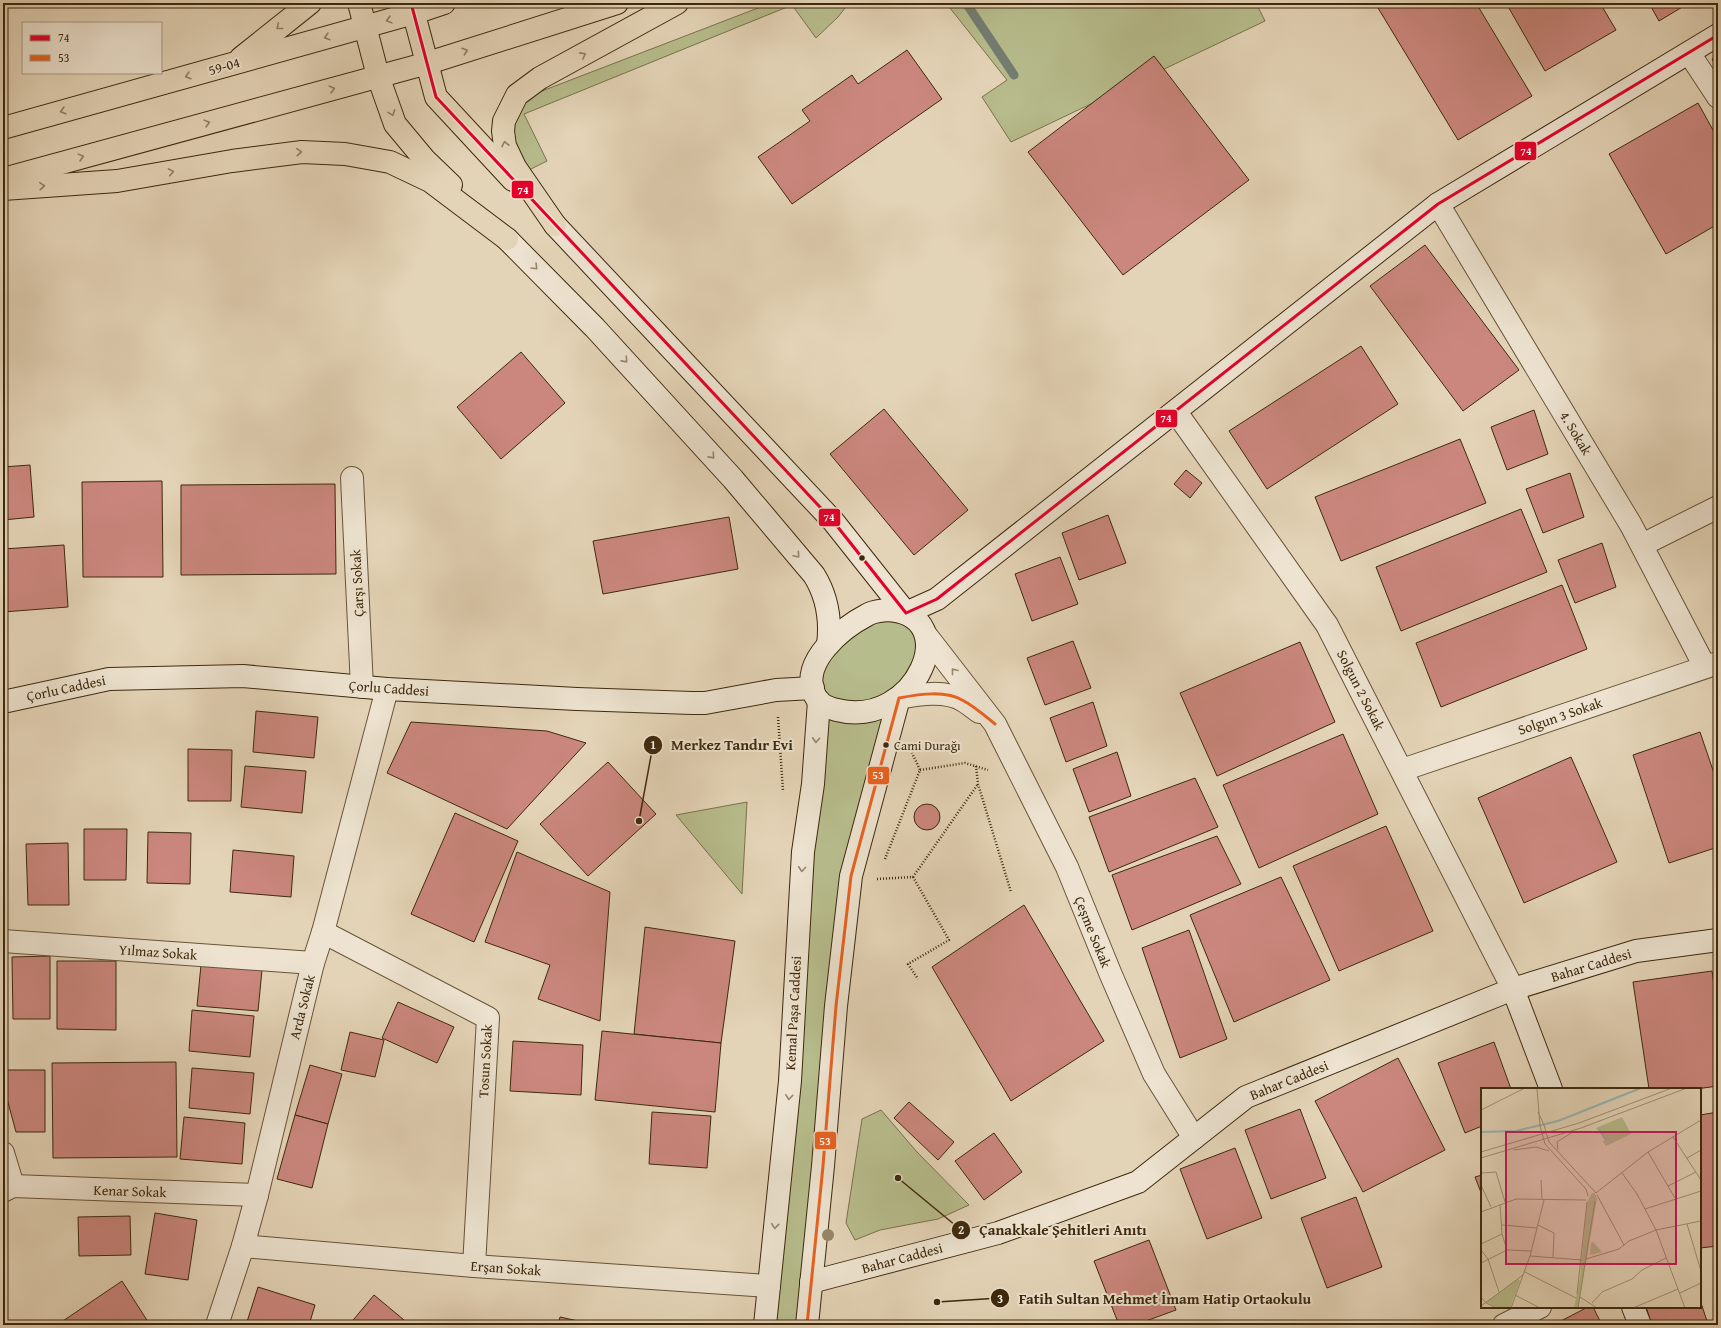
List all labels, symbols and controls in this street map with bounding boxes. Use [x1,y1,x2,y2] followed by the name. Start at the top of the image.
[386,15,393,23] one-way arrow
[22,22,162,74] legend
[277,22,284,29] one-way arrow
[58,29,70,46] text: 74
[324,32,331,41] one-way arrow
[462,47,469,56] one-way arrow
[58,49,70,66] text: 53
[206,52,242,80] street label: 59-04
[579,52,586,60] one-way arrow
[185,71,192,80] one-way arrow
[328,85,335,94] one-way arrow
[60,106,67,115] one-way arrow
[387,109,395,116] one-way arrow
[203,119,210,128] one-way arrow
[502,141,510,147] one-way arrow
[1514,141,1537,161] line badge: 74
[1520,143,1532,159] text: 74
[296,148,302,157] one-way arrow
[78,154,84,162] one-way arrow
[168,168,174,176] one-way arrow
[511,180,534,199] line badge: 74
[39,182,45,191] one-way arrow
[517,182,529,198] text: 74
[530,262,538,270] one-way arrow
[620,355,628,363] one-way arrow
[1555,407,1597,459] street label: 4. Sokak
[1155,409,1178,428] line badge: 74
[1160,410,1172,426] text: 74
[708,451,715,459] one-way arrow
[818,508,841,527] line badge: 74
[823,509,835,525] text: 74
[345,548,369,617] street label: Çarşı Sokak
[793,550,800,557] one-way arrow
[857,553,867,563] unlabelled marker
[1332,646,1390,735] street label: Solgun 2 Sokak
[951,668,958,675] one-way arrow
[25,670,107,706] street label: Çorlu Caddesi
[348,675,430,701] street label: Çorlu Caddesi
[1515,692,1606,740] street label: Solgun 3 Sokak
[643,731,801,758] callout: Merkez Tandır Evi
[671,734,793,755] text: Merkez Tandır Evi
[650,736,656,753] text: 1
[894,736,961,755] place label: Cami Durağı
[812,737,821,743] one-way arrow
[881,740,891,750] marker: Cami Durağı
[867,766,890,785] line badge: 53
[872,767,884,783] text: 53
[798,866,807,872] one-way arrow
[1070,893,1117,972] street label: Çeşme Sokak
[118,939,199,965] street label: Yılmaz Sokak
[1548,943,1634,987] street label: Bahar Caddesi
[780,955,806,1071] street label: Kemal Paşa Caddesi
[284,972,320,1041] street label: Arda Sokak
[473,1023,497,1098] street label: Tosun Sokak
[1247,1055,1331,1105] street label: Bahar Caddesi
[1481,1088,1701,1308] inset map
[784,1094,793,1100] one-way arrow
[814,1131,837,1150] line badge: 53
[819,1133,831,1149] text: 53
[93,1180,168,1202] street label: Kenar Sokak
[951,1216,1154,1243] callout: Çanakkale Şehitleri Anıtı
[979,1219,1147,1240] text: Çanakkale Şehitleri Anıtı
[958,1221,964,1238] text: 2
[771,1223,780,1229] one-way arrow
[859,1238,945,1278] street label: Bahar Caddesi
[470,1256,543,1281] street label: Erşan Sokak
[990,1285,1319,1312] callout: Fatih Sultan Mehmet İmam Hatip Ortaokulu
[1019,1288,1312,1309] text: Fatih Sultan Mehmet İmam Hatip Ortaokulu
[997,1290,1003,1307] text: 3

